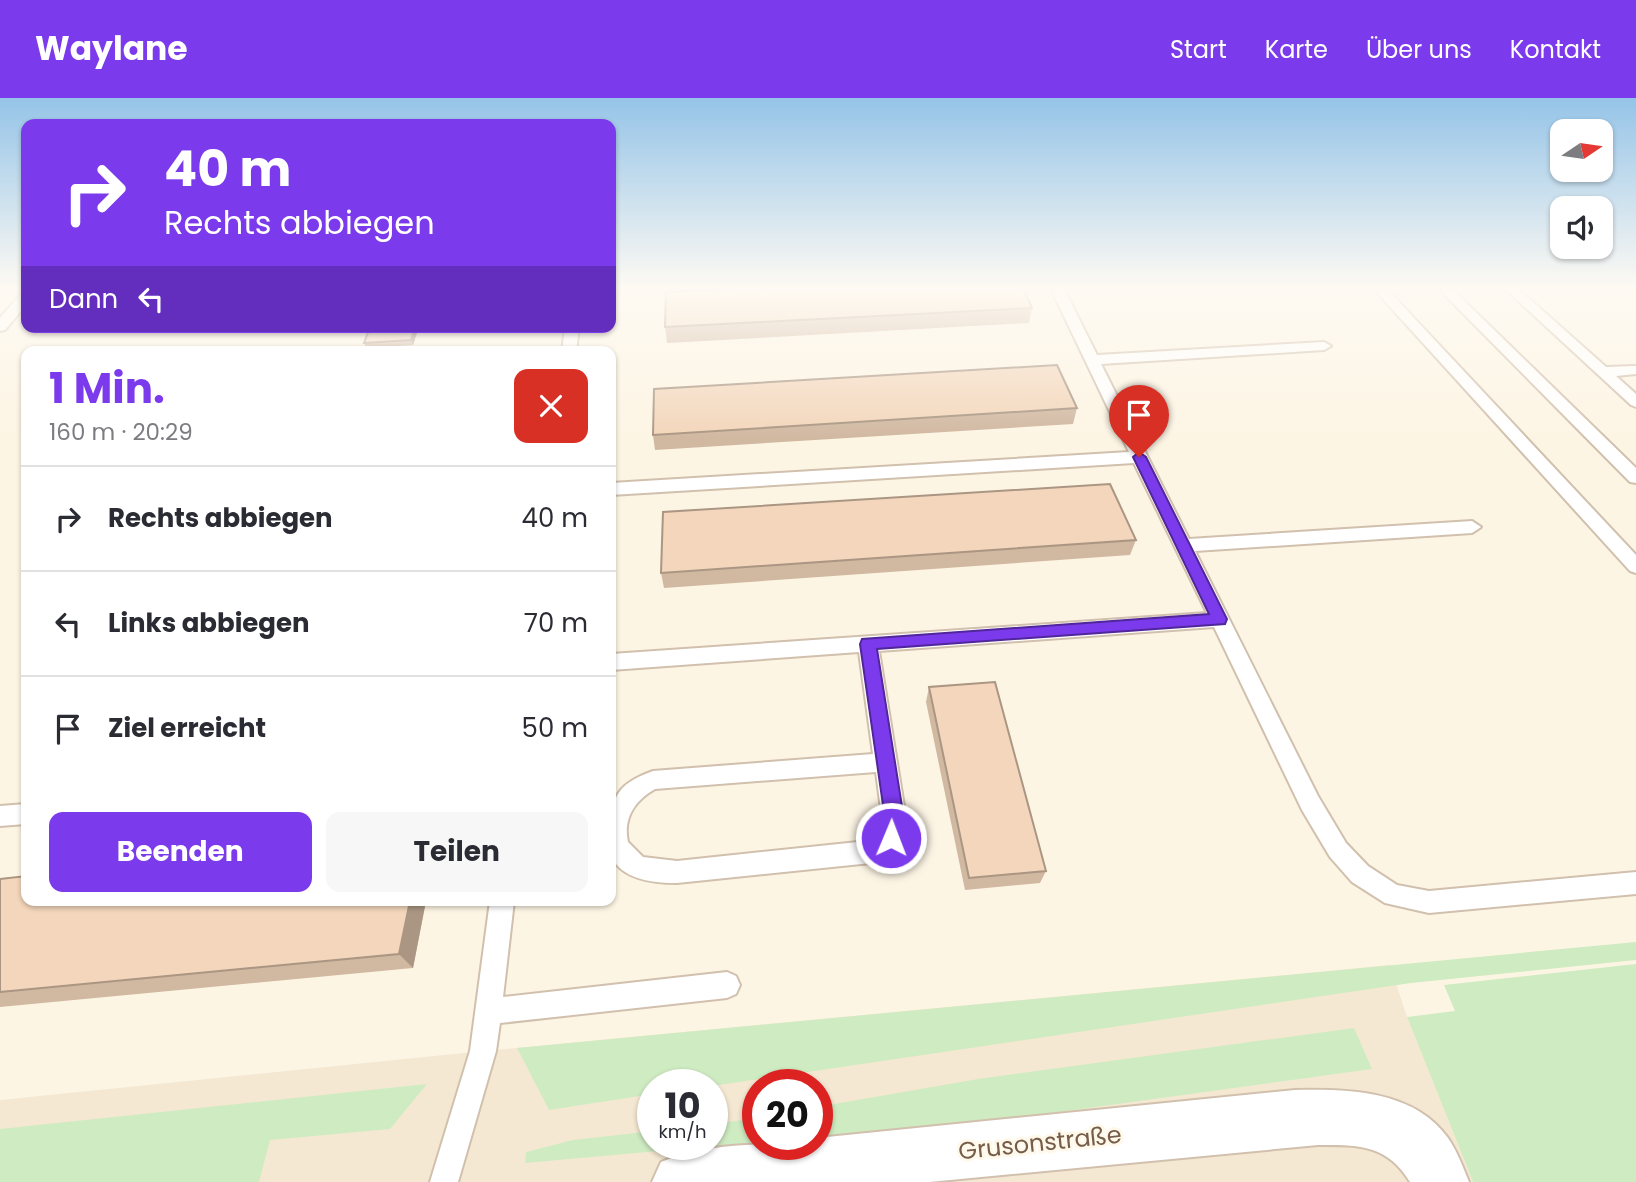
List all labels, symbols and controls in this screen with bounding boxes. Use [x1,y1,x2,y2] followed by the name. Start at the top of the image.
[35,25,188,72] text: Waylane
[1170,33,1227,66] text: Start
[1265,33,1328,66] text: Karte
[1366,33,1472,66] text: Über uns
[1510,33,1601,66] text: Kontakt
[1550,119,1614,182] north arrow
[1550,119,1613,259] map controls
[164,135,291,203] text: 40 m
[49,147,140,238] icon: right
[1550,196,1613,259] button: sound
[164,200,435,245] text: Rechts abbiegen
[132,280,170,318] icon: left
[49,281,118,317] text: Dann
[49,359,165,418] text: 1 Min.
[514,369,588,443] button: close
[1109,385,1169,457] pin
[1120,396,1158,434] icon: arrive
[49,416,193,448] text: 160 m · 20:29
[49,500,87,538] icon: right
[108,500,333,536] text: Rechts abbiegen
[522,500,588,536] text: 40 m
[49,605,87,643] icon: left
[108,605,310,641] text: Links abbiegen
[524,605,588,641] text: 70 m
[49,710,87,748] icon: arrive
[108,710,266,746] text: Ziel erreicht
[522,710,588,746] text: 50 m
[854,801,928,875] position arrow
[49,812,312,892] button: Beenden
[326,812,588,892] button: Teilen
[742,1069,833,1160] speed limit sign: 20
[665,1081,700,1130] text: 10
[957,1118,1123,1167] street label: Grusonstraße
[659,1119,706,1144] text: km/h

